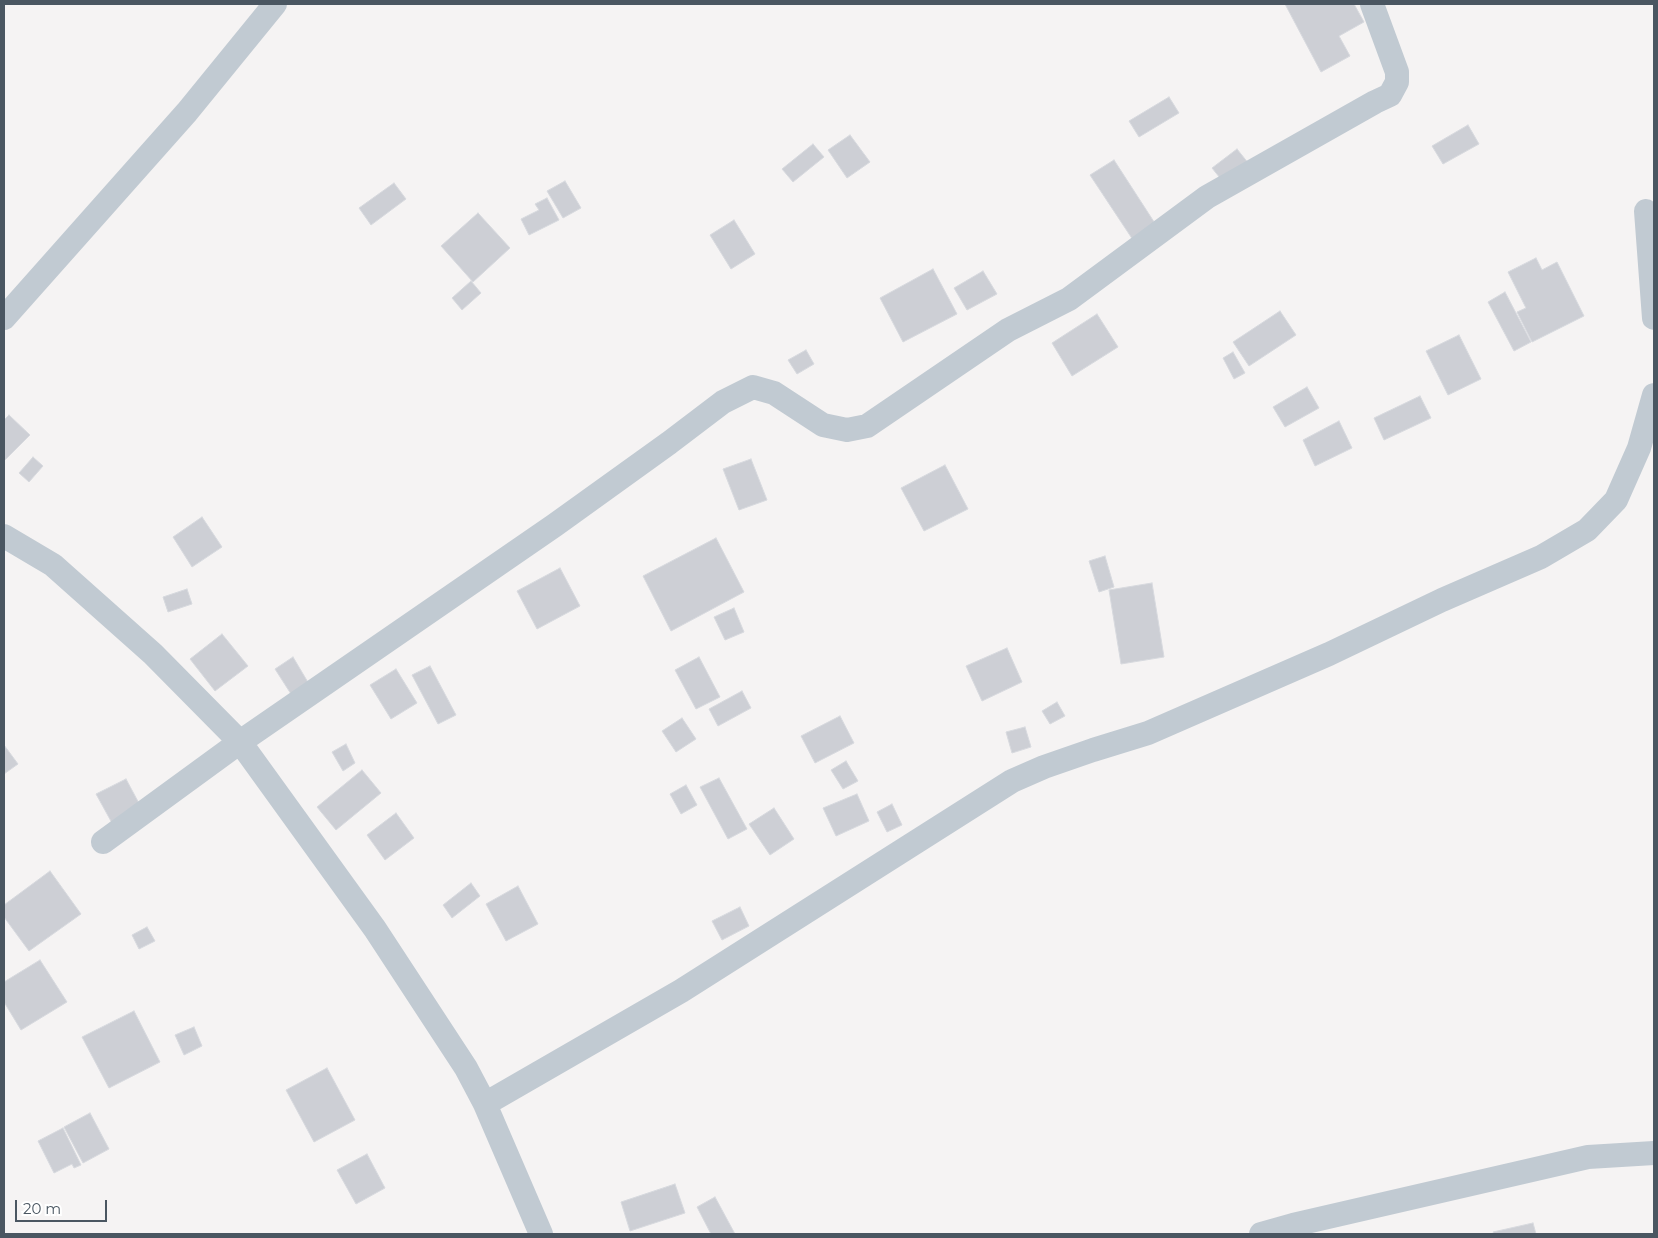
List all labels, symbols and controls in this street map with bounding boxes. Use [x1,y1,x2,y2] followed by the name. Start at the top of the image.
[18,1190,110,1222] scale bar
[23,1199,61,1218] text: 20 m

